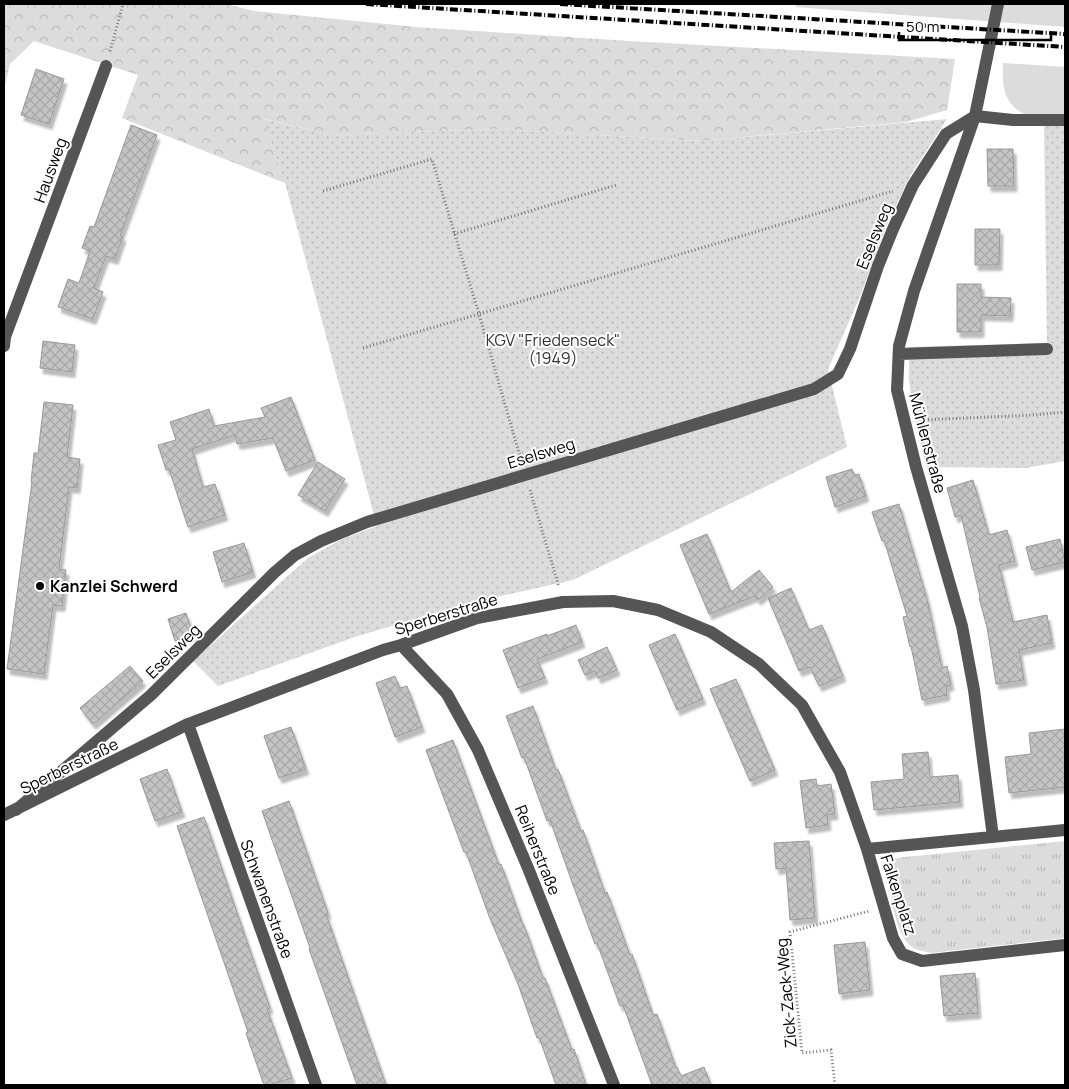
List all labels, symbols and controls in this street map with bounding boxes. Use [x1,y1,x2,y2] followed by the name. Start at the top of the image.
[899,10,1052,42] scale bar
[906,16,940,37] text: 50 m
[28,134,72,206] street label: Hausweg
[851,200,897,272] street label: Eselsweg
[486,329,620,369] park label: KGV "Friedenseck" (1949)
[904,390,952,496] street label: Mühlenstraße
[505,432,577,474] street label: Eselsweg
[50,575,178,597] place label: Kanzlei Schwerd
[34,580,46,592] marker: Kanzlei Schwerd
[392,588,500,640] street label: Sperberstraße
[141,619,205,683] street label: Eselsweg
[16,733,122,799] street label: Sperberstraße
[510,802,566,898] street label: Reiherstraße
[235,836,299,962] street label: Schwanenstraße
[876,852,922,938] street label: Falkenplatz
[770,937,802,1049] street label: Zick-Zack-Weg

